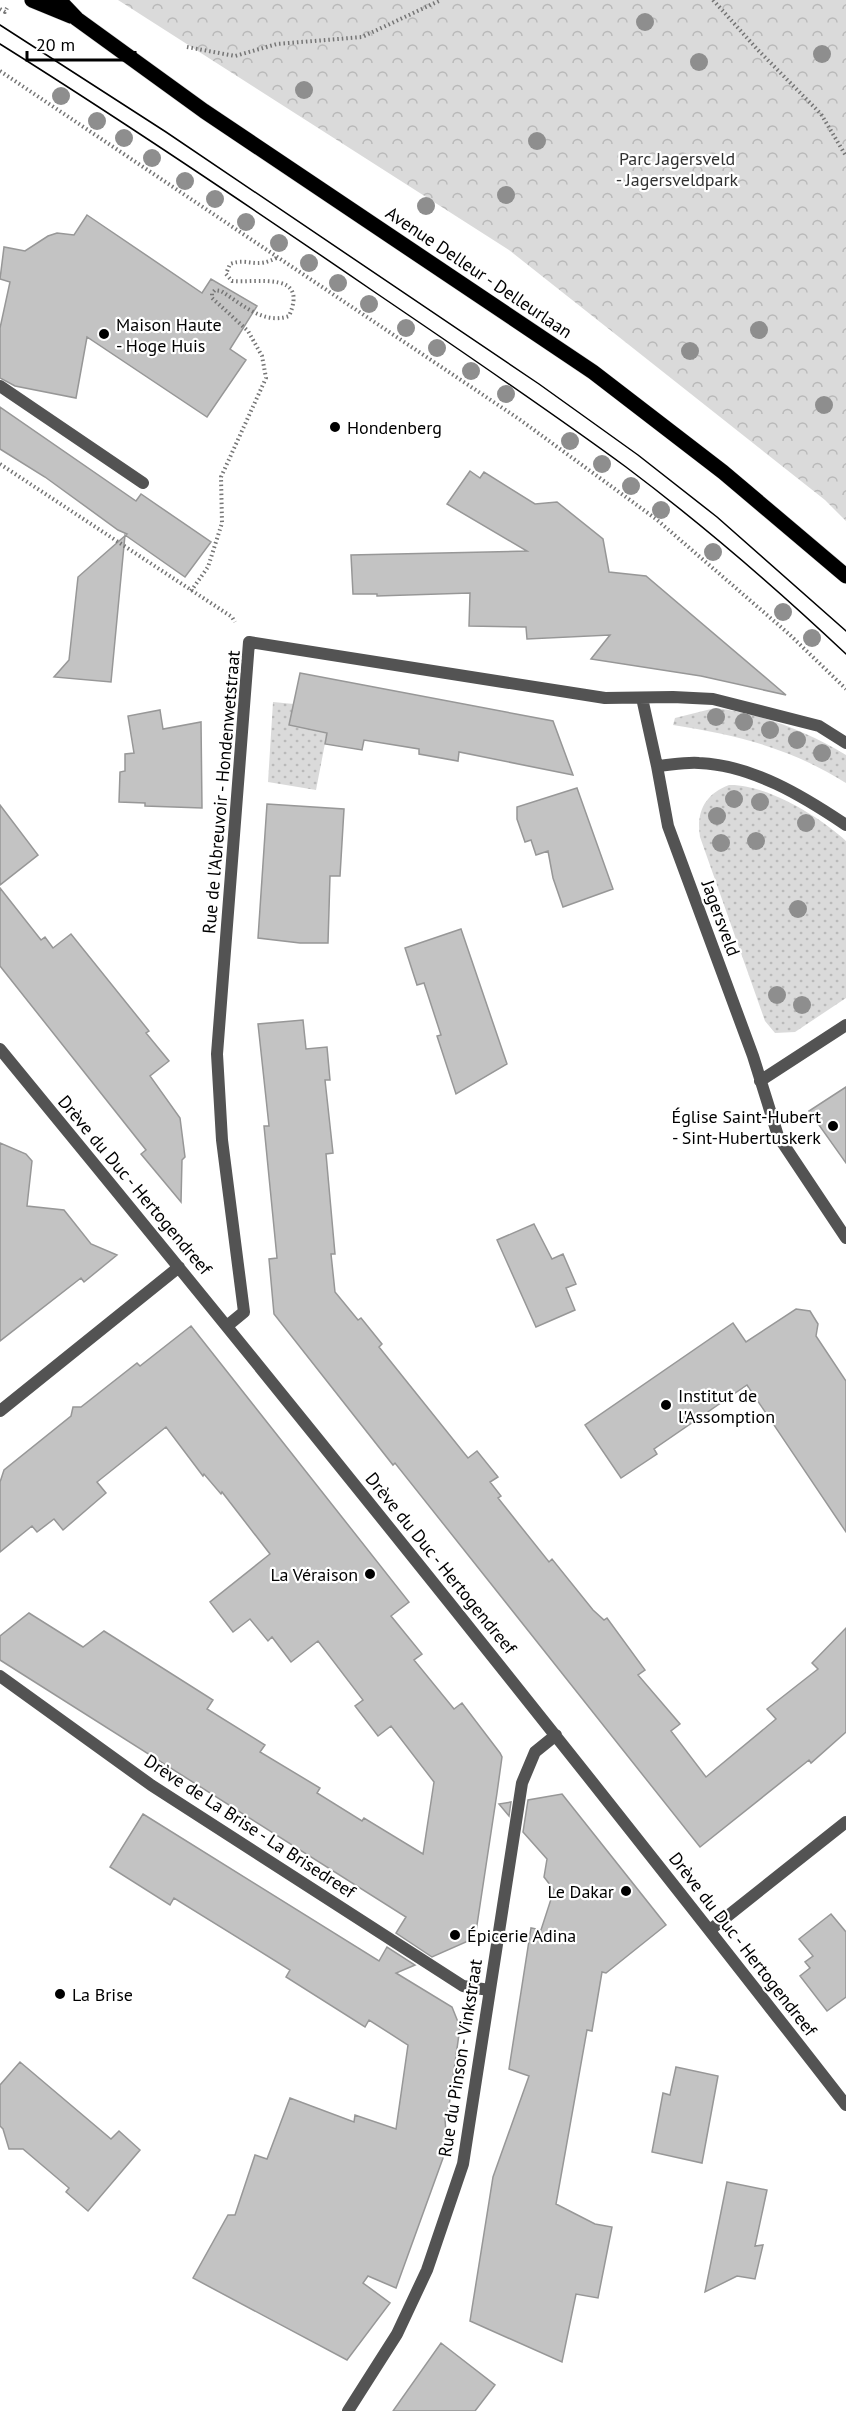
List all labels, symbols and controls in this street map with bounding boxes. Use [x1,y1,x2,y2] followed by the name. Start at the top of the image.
[27,24,135,62] scale bar
[36,33,75,56] text: 20 m
[616,147,739,191] park label: Parc Jagersveld - Jagersveldpark
[381,201,577,343] street label: Avenue Delleur - Delleurlaan
[116,313,222,357] place label: Maison Haute - Hoge Huis
[97,327,111,341] marker: Maison Haute - Hoge Huis
[347,416,442,439] place label: Hondenberg
[328,420,342,434] marker: Hondenberg
[197,649,245,935] street label: Rue de l'Abreuvoir - Hondenwetstraat
[696,876,745,959] street label: Jagersveld
[53,1091,218,1280] street label: Drève du Duc - Hertogendreef
[671,1105,821,1149] place label: Église Saint-Hubert - Sint-Hubertuskerk
[826,1119,840,1133] marker: Église Saint-Hubert - Sint-Hubertuskerk
[678,1384,775,1428] place label: Institut de l'Assomption
[659,1398,673,1412] marker: Institut de l'Assomption
[361,1467,522,1660] street label: Drève du Duc - Hertogendreef
[271,1563,358,1586] place label: La Véraison
[363,1567,377,1581] marker: La Véraison
[140,1749,361,1904] street label: Drève de La Brise - La Brisedreef
[664,1847,823,2042] street label: Drève du Duc - Hertogendreef
[547,1880,614,1903] place label: Le Dakar
[619,1884,633,1898] marker: Le Dakar
[467,1924,576,1947] place label: Épicerie Adina
[448,1928,462,1942] marker: Épicerie Adina
[433,1957,487,2159] street label: Rue du Pinson - Vinkstraat
[72,1983,133,2006] place label: La Brise
[53,1987,67,2001] marker: La Brise

